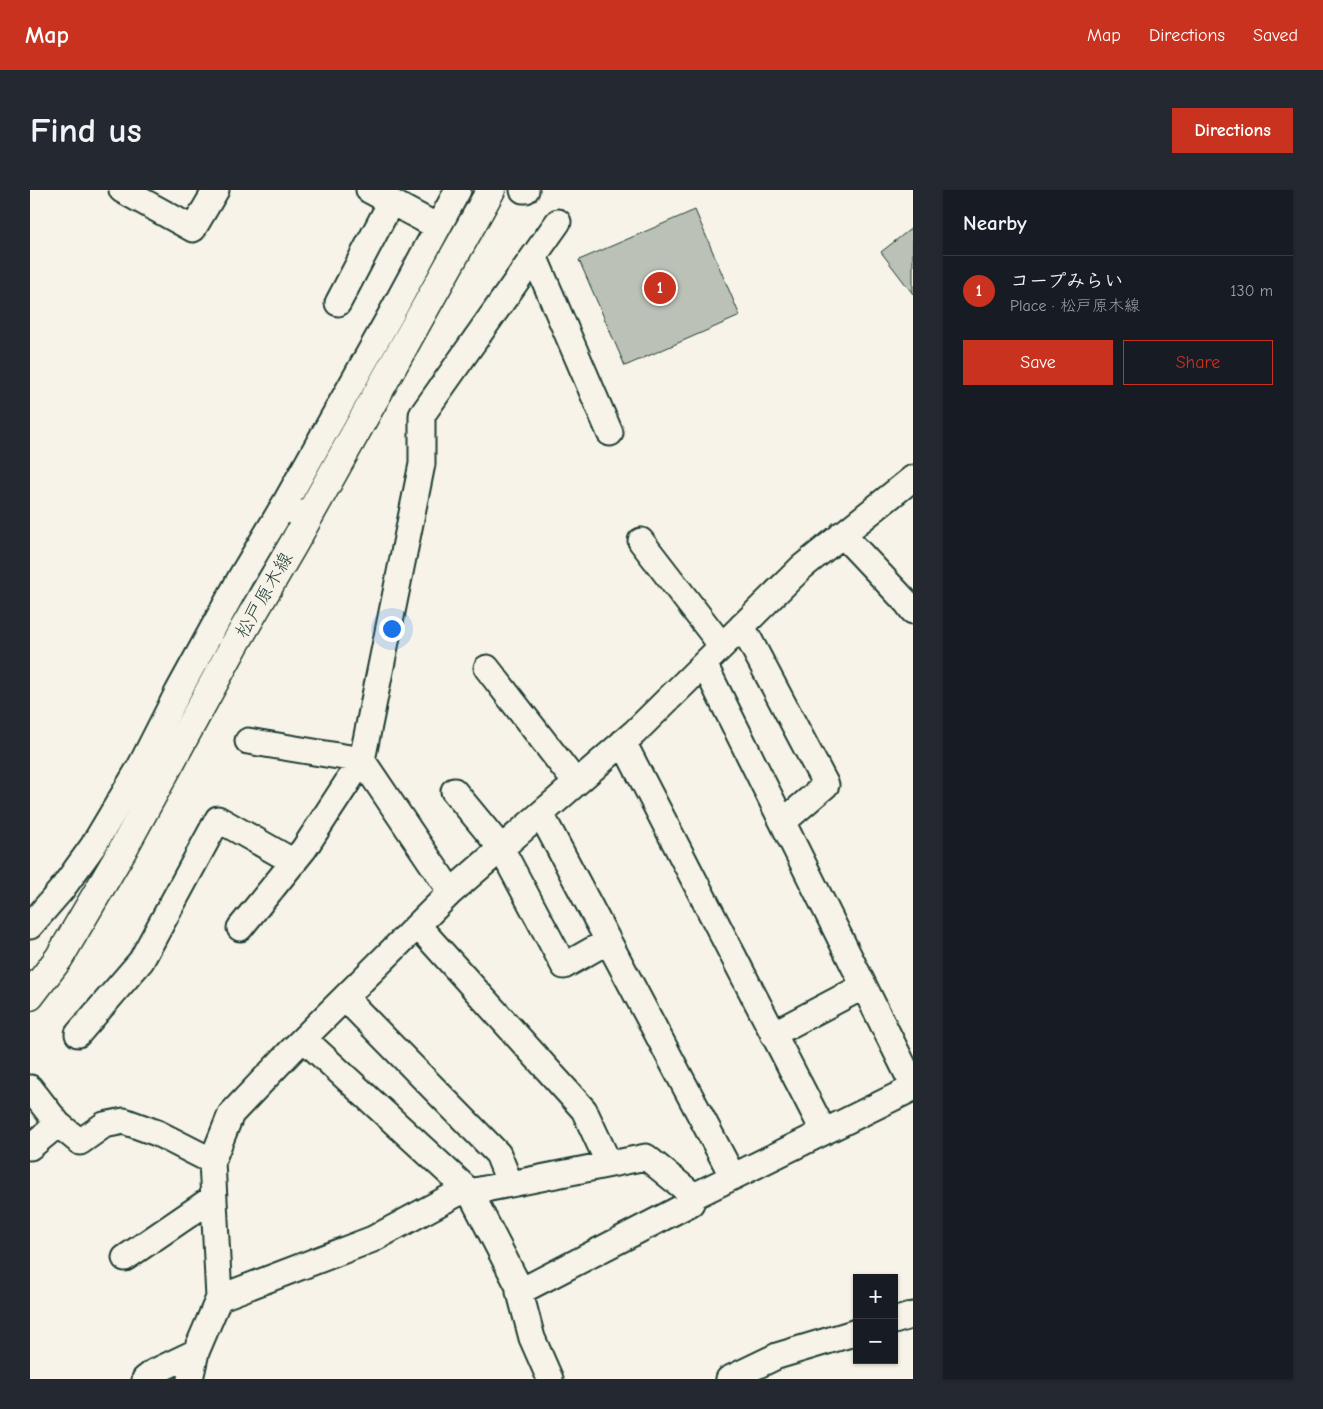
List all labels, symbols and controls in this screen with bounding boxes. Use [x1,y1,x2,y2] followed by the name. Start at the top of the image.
[25,21,69,49] text: Map
[1087,25,1121,46] text: Map
[1149,25,1225,46] text: Directions
[1253,25,1298,46] text: Saved
[1172,108,1293,153] button: Directions
[30,110,142,151] text: Find us
[963,211,1027,235] text: Nearby
[644,269,676,307] pin: 1
[1010,270,1123,292] text: コープみらい
[976,282,982,300] text: 1
[1230,282,1273,300] text: 130 m
[1010,297,1140,315] text: Place · 松戸原木線
[963,340,1113,385] button: Save
[1123,340,1273,385] button: Share
[231,548,297,642] street label: 松戸原木線
[379,616,405,642] your location
[853,1274,898,1364] map controls
[853,1274,898,1319] button: +
[853,1319,898,1364] button: −

